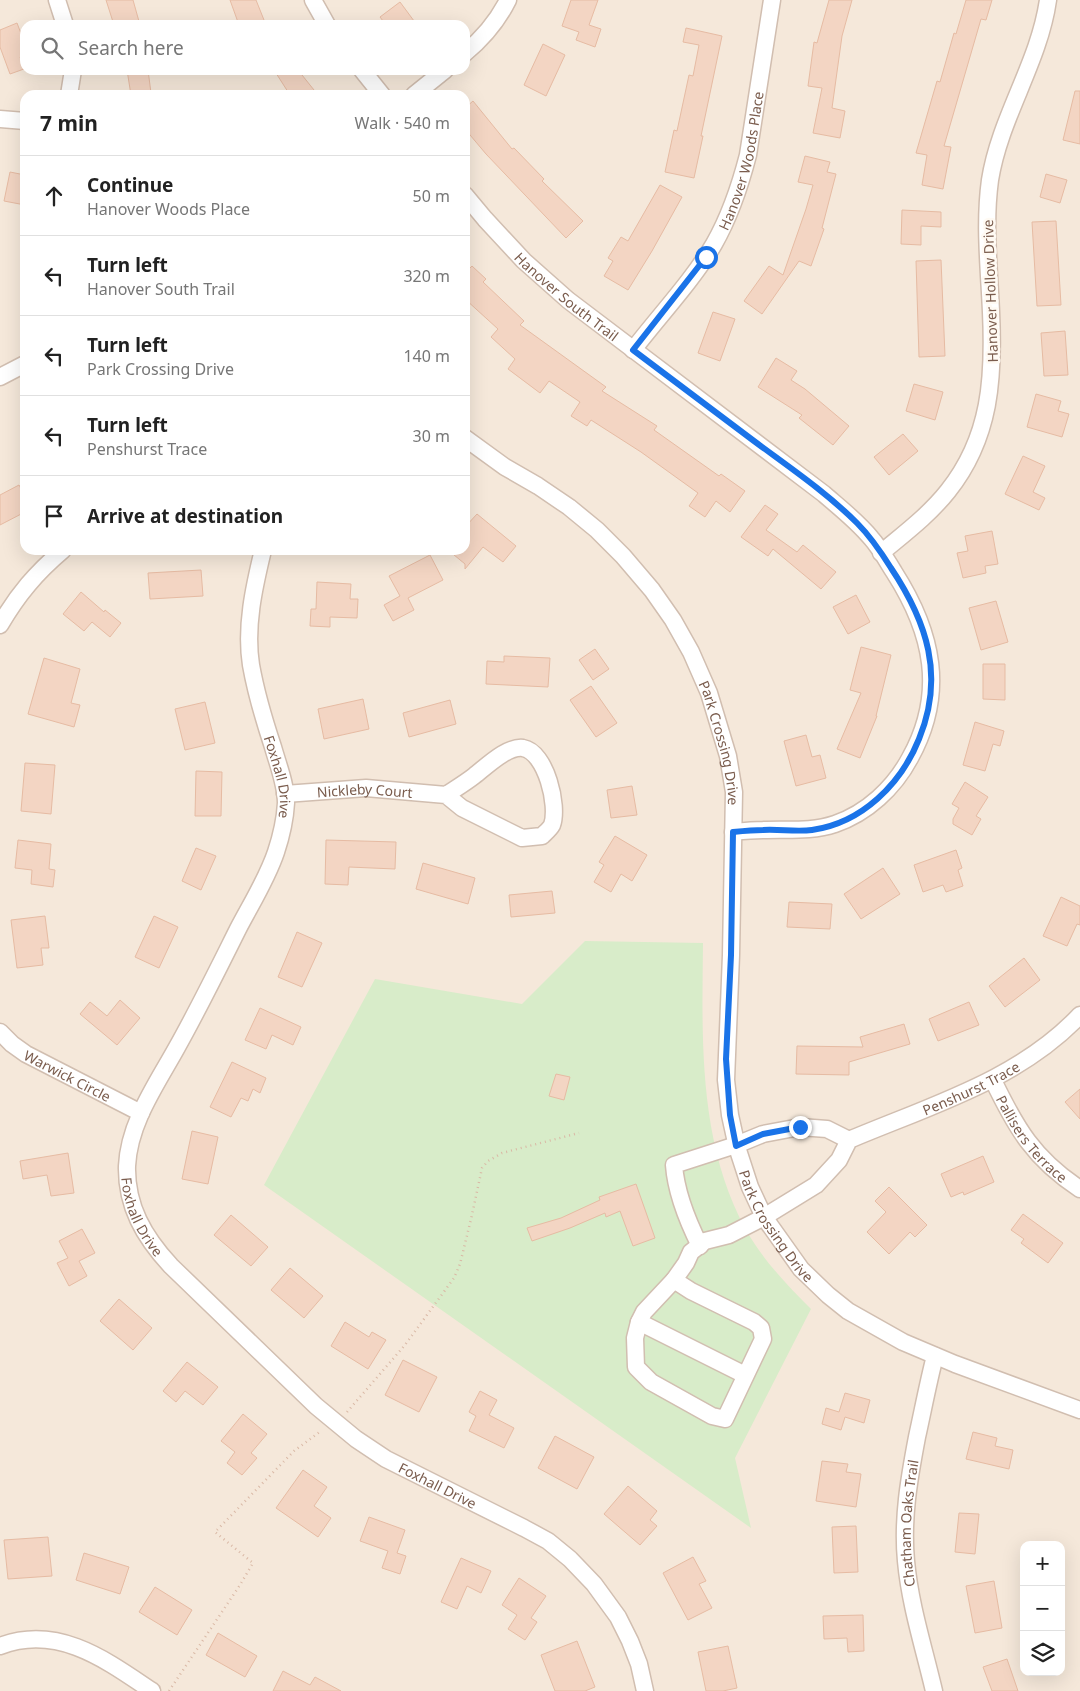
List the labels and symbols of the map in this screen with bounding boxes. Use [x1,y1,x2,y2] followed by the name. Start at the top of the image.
[713,90,767,233] street label: Hanover Woods Place
[978,219,1002,363] street label: Hanover Hollow Drive
[695,246,718,269] route start
[511,248,623,345] street label: Hanover South Trail
[695,677,744,806] street label: Park Crossing Drive
[260,733,296,820] street label: Foxhall Drive
[316,778,413,802] street label: Nickleby Court
[21,1045,114,1106] street label: Warwick Circle
[919,1056,1023,1119] street label: Penshurst Trace
[992,1092,1072,1187] street label: Pallisers Terrace
[789,1116,812,1139] route end
[736,1167,818,1286] street label: Park Crossing Drive
[118,1176,168,1260] street label: Foxhall Drive
[396,1457,480,1512] street label: Foxhall Drive
[895,1458,922,1588] street label: Chatham Oaks Trail

